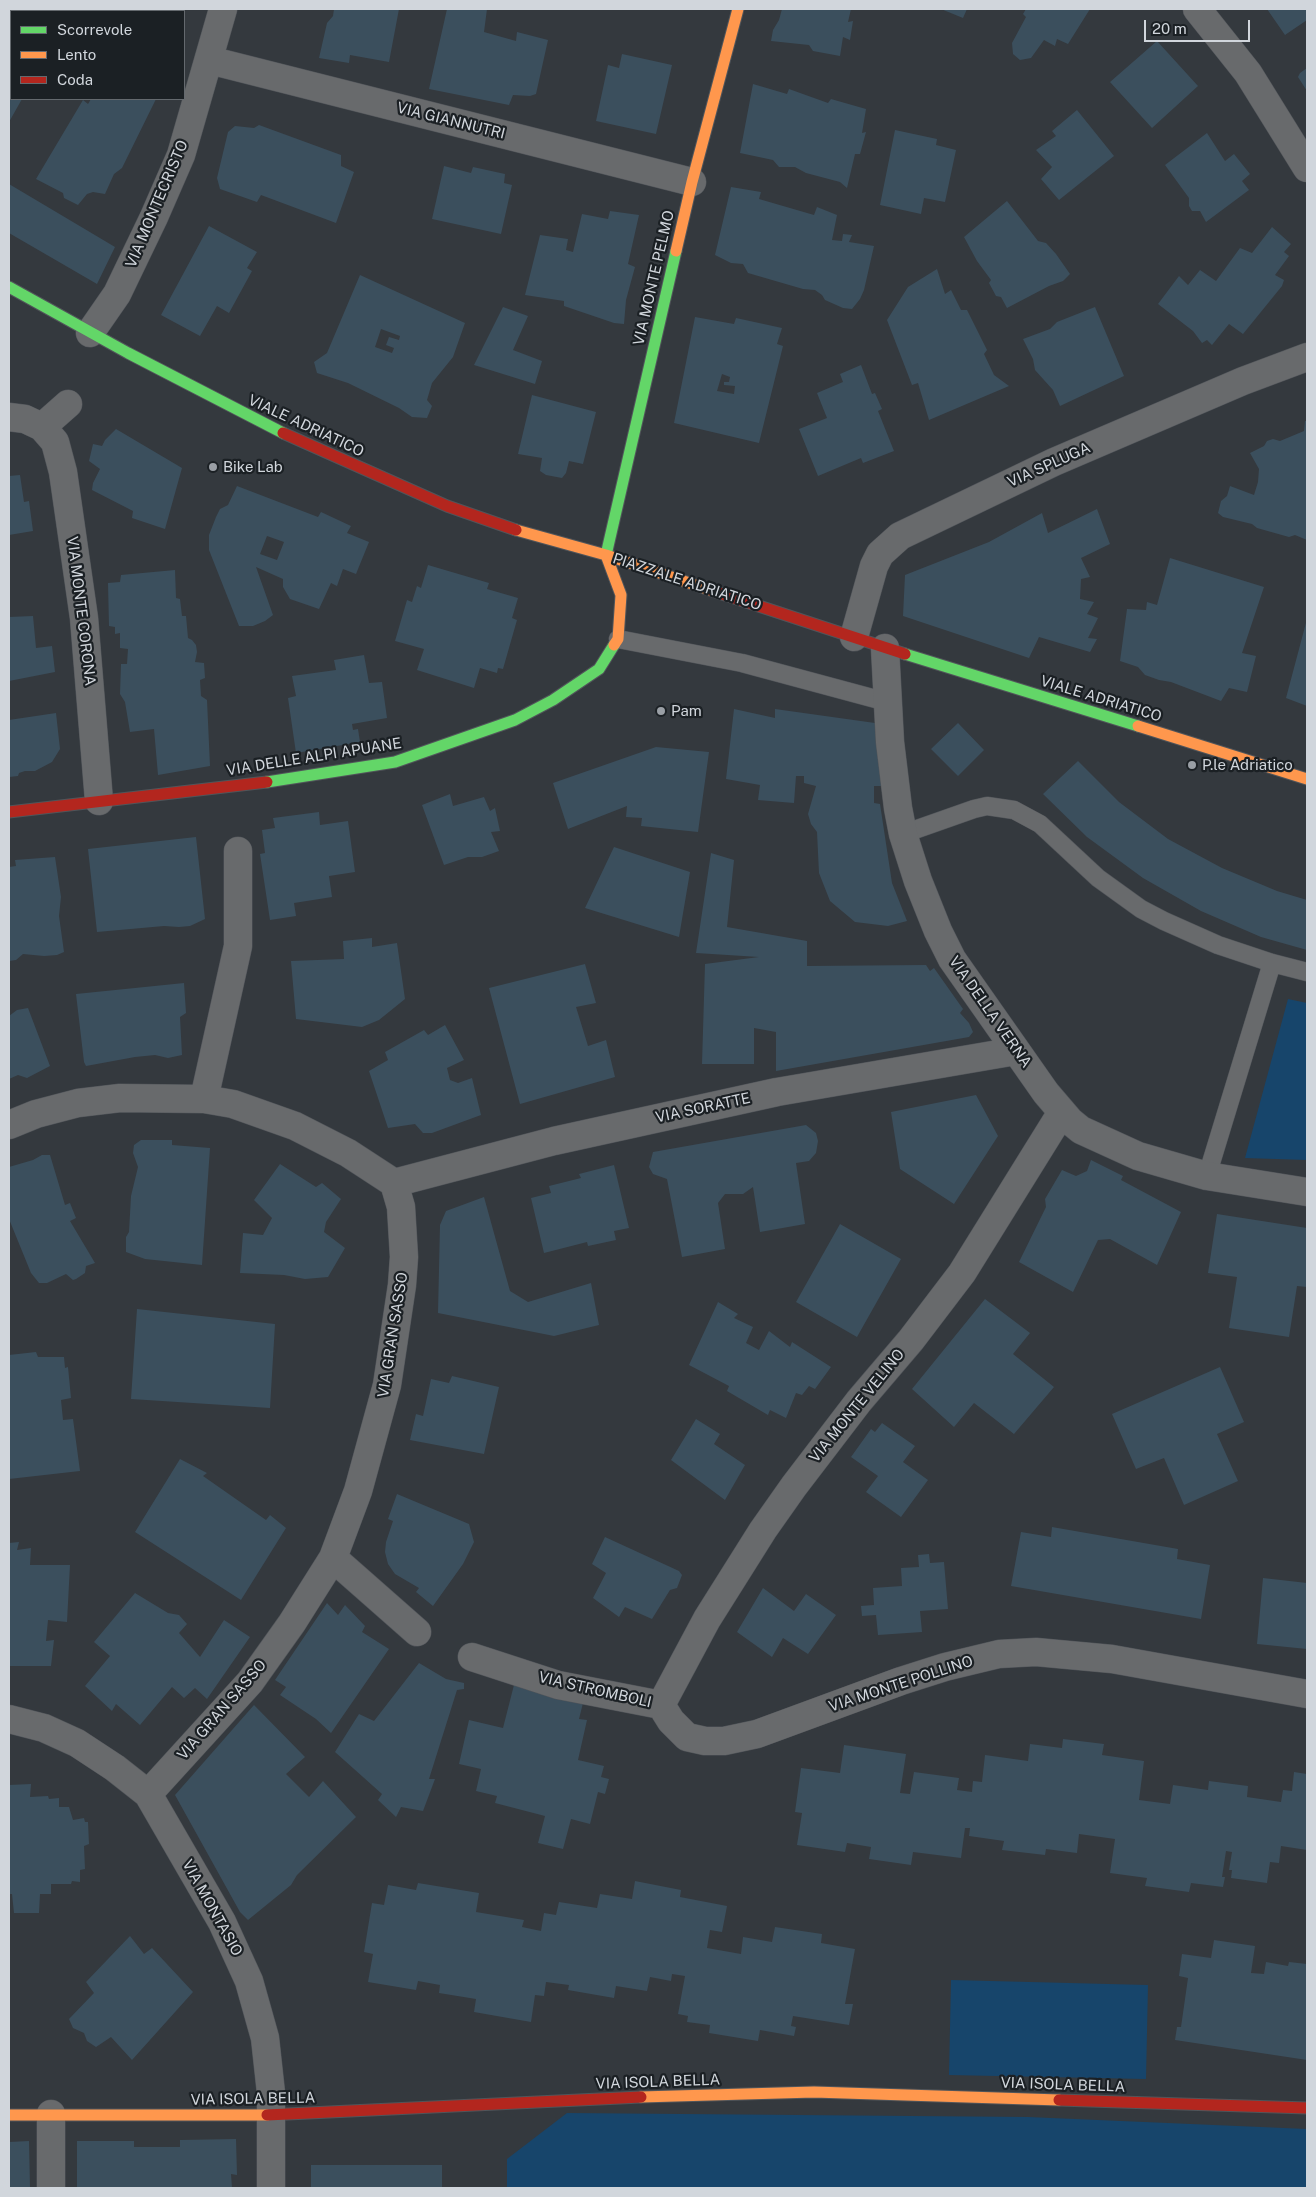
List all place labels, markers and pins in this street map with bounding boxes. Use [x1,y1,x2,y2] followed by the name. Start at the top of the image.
[223,458,283,476] place label: Bike Lab
[207,461,219,473] marker: Bike Lab
[671,702,702,720] place label: Pam
[655,705,667,717] marker: Pam
[1202,756,1293,774] place label: P.le Adriatico
[1186,759,1198,771] marker: P.le Adriatico

